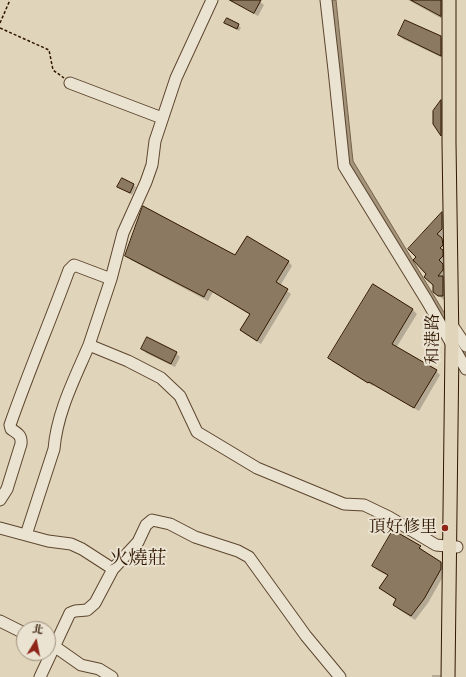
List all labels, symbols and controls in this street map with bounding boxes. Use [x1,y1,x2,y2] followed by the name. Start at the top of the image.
[424,314,444,364] street label: 和港路
[369,518,437,538] place label: 頂好修里
[440,523,450,533] marker: 頂好修里
[110,549,166,571] district label: 火燒莊
[16,621,56,661] north arrow
[31,622,45,637] text: 北

